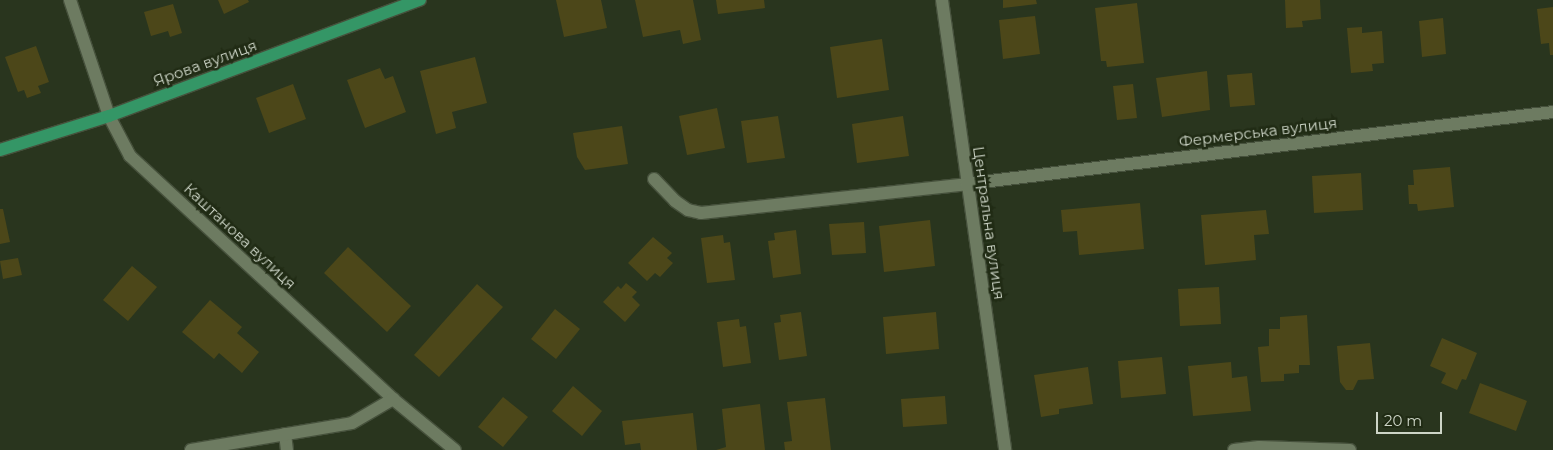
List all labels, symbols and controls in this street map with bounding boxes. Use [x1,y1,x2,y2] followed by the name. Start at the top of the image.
[151,36,259,90] street label: Ярова вулиця
[1178,113,1338,151] street label: Фермерська вулиця
[969,145,1009,301] street label: Центральна вулиця
[180,179,300,293] street label: Каштанова вулиця
[1378,402,1444,434] scale bar
[1384,411,1422,430] text: 20 m

